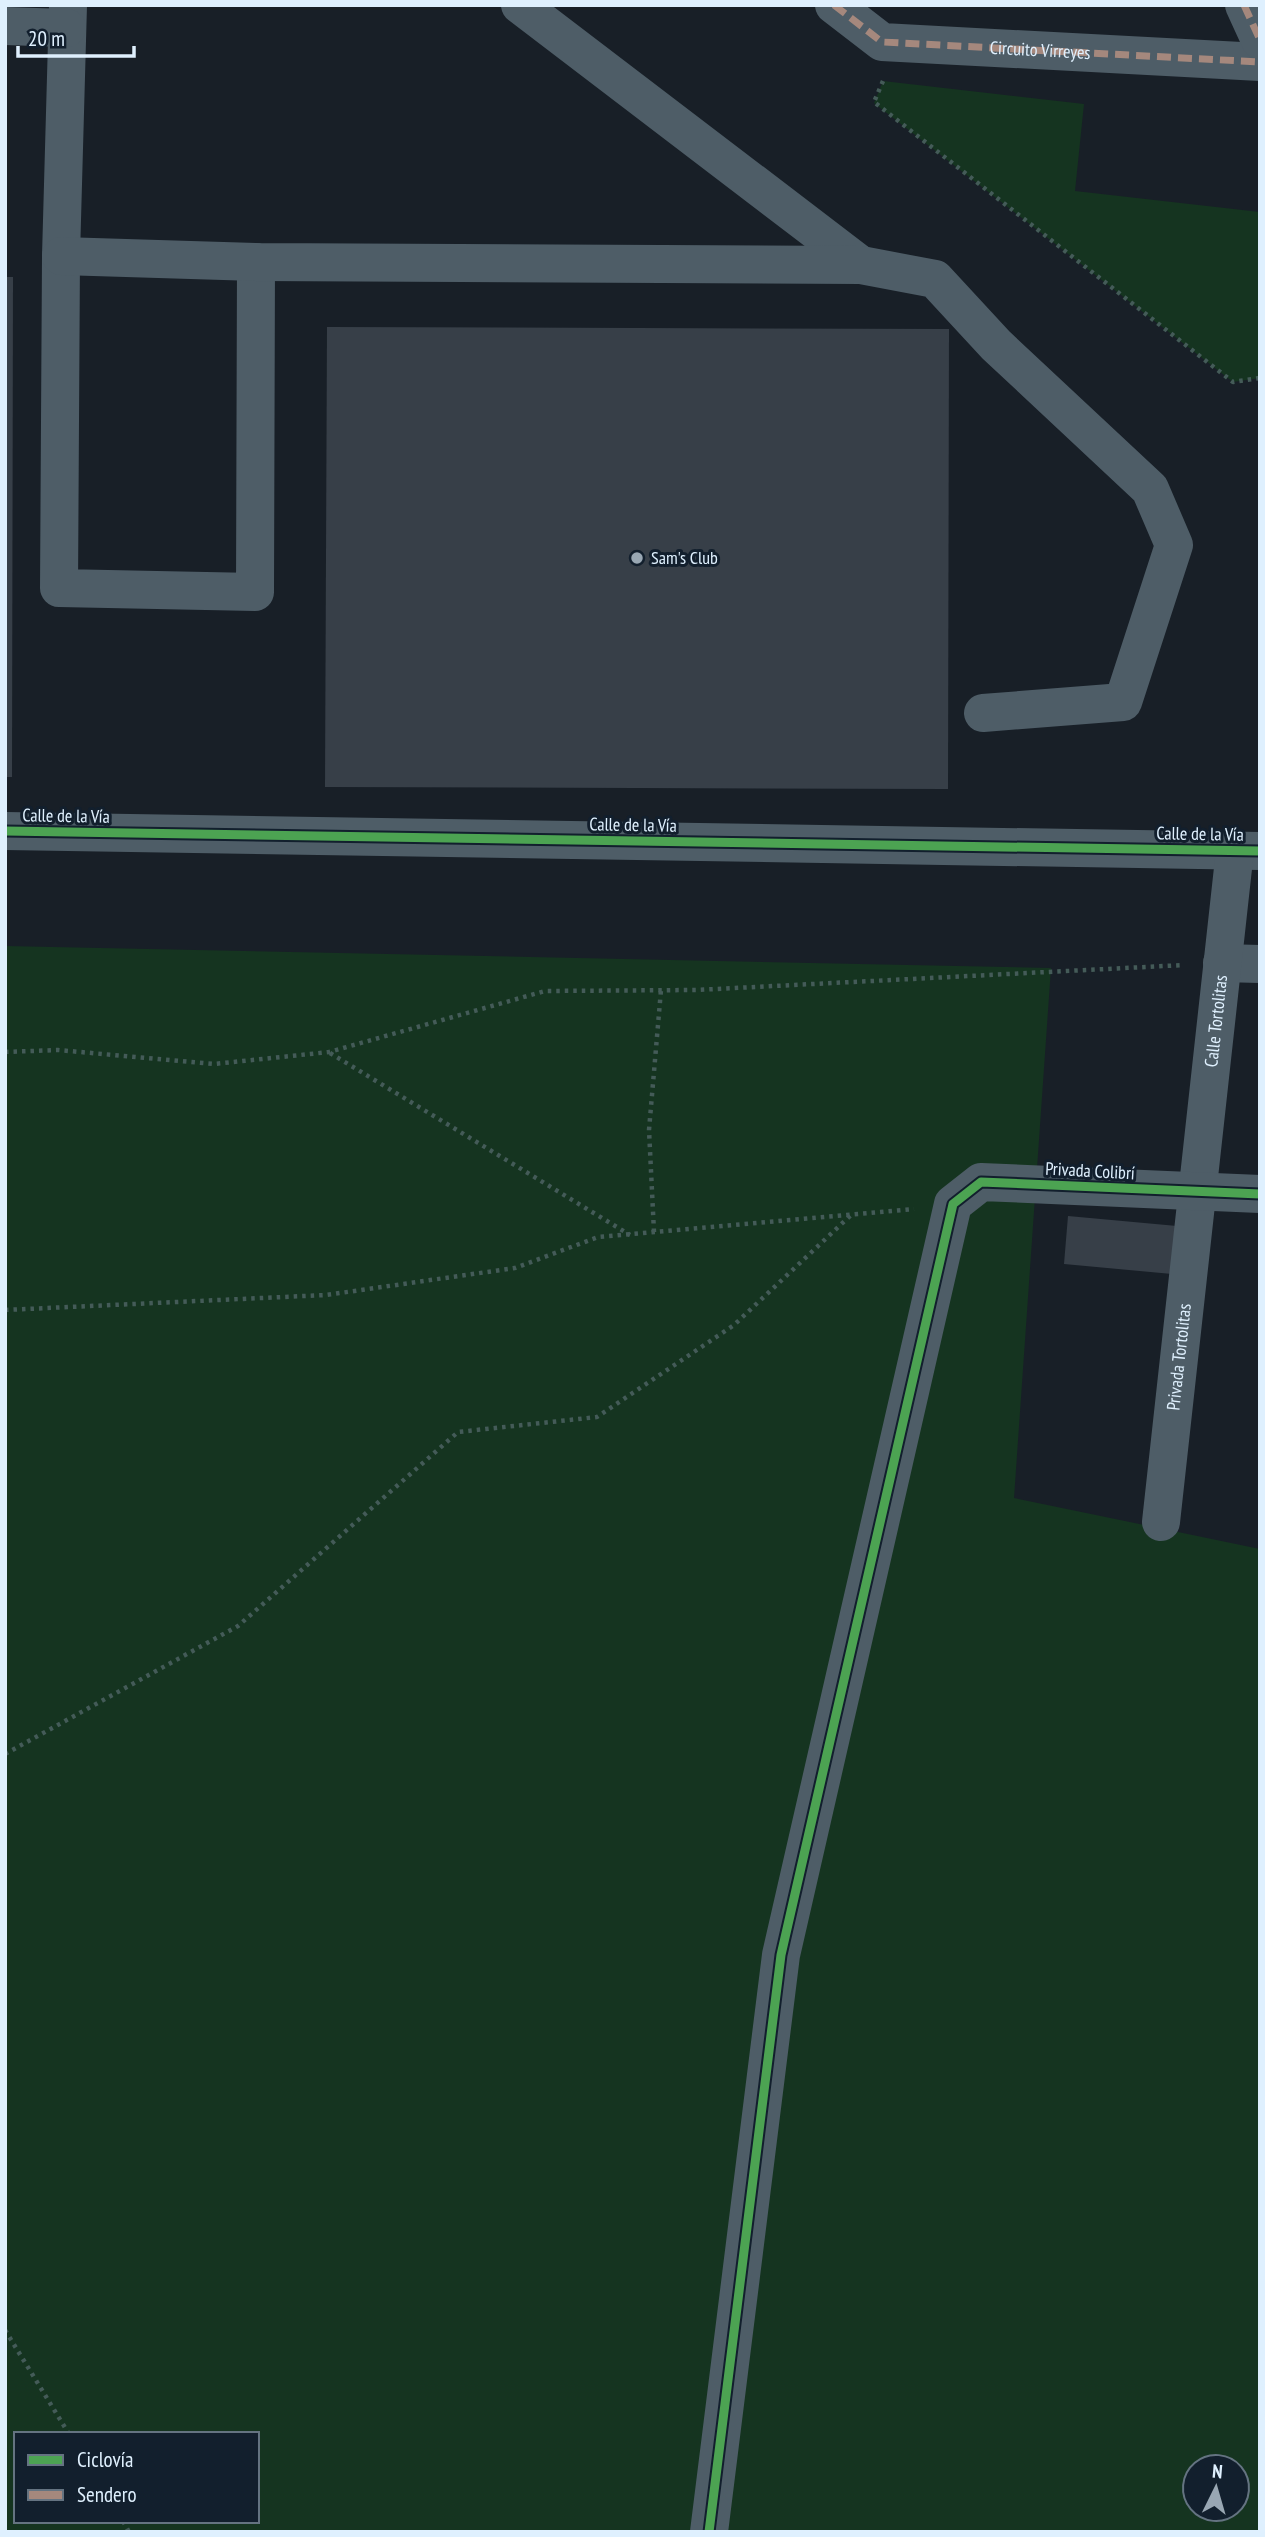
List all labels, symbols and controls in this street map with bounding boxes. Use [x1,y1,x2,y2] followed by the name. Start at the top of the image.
[18,14,133,58] scale bar
[28,25,65,52] text: 20 m
[989,36,1091,64] street label: Circuito Virreyes
[651,546,718,569] place label: Sam's Club
[629,550,645,566] marker: Sam's Club
[22,803,110,828] street label: Calle de la Vía
[589,812,677,837] street label: Calle de la Vía
[1156,821,1244,846] street label: Calle de la Vía
[1199,974,1232,1068] street label: Calle Tortolitas
[1045,1157,1136,1184] street label: Privada Colibrí
[1161,1302,1196,1412] street label: Privada Tortolitas
[14,2432,259,2523] legend
[77,2446,134,2473] text: Ciclovía
[1181,2453,1251,2523] north arrow
[1211,2459,1224,2483] text: N
[77,2481,136,2508] text: Sendero

